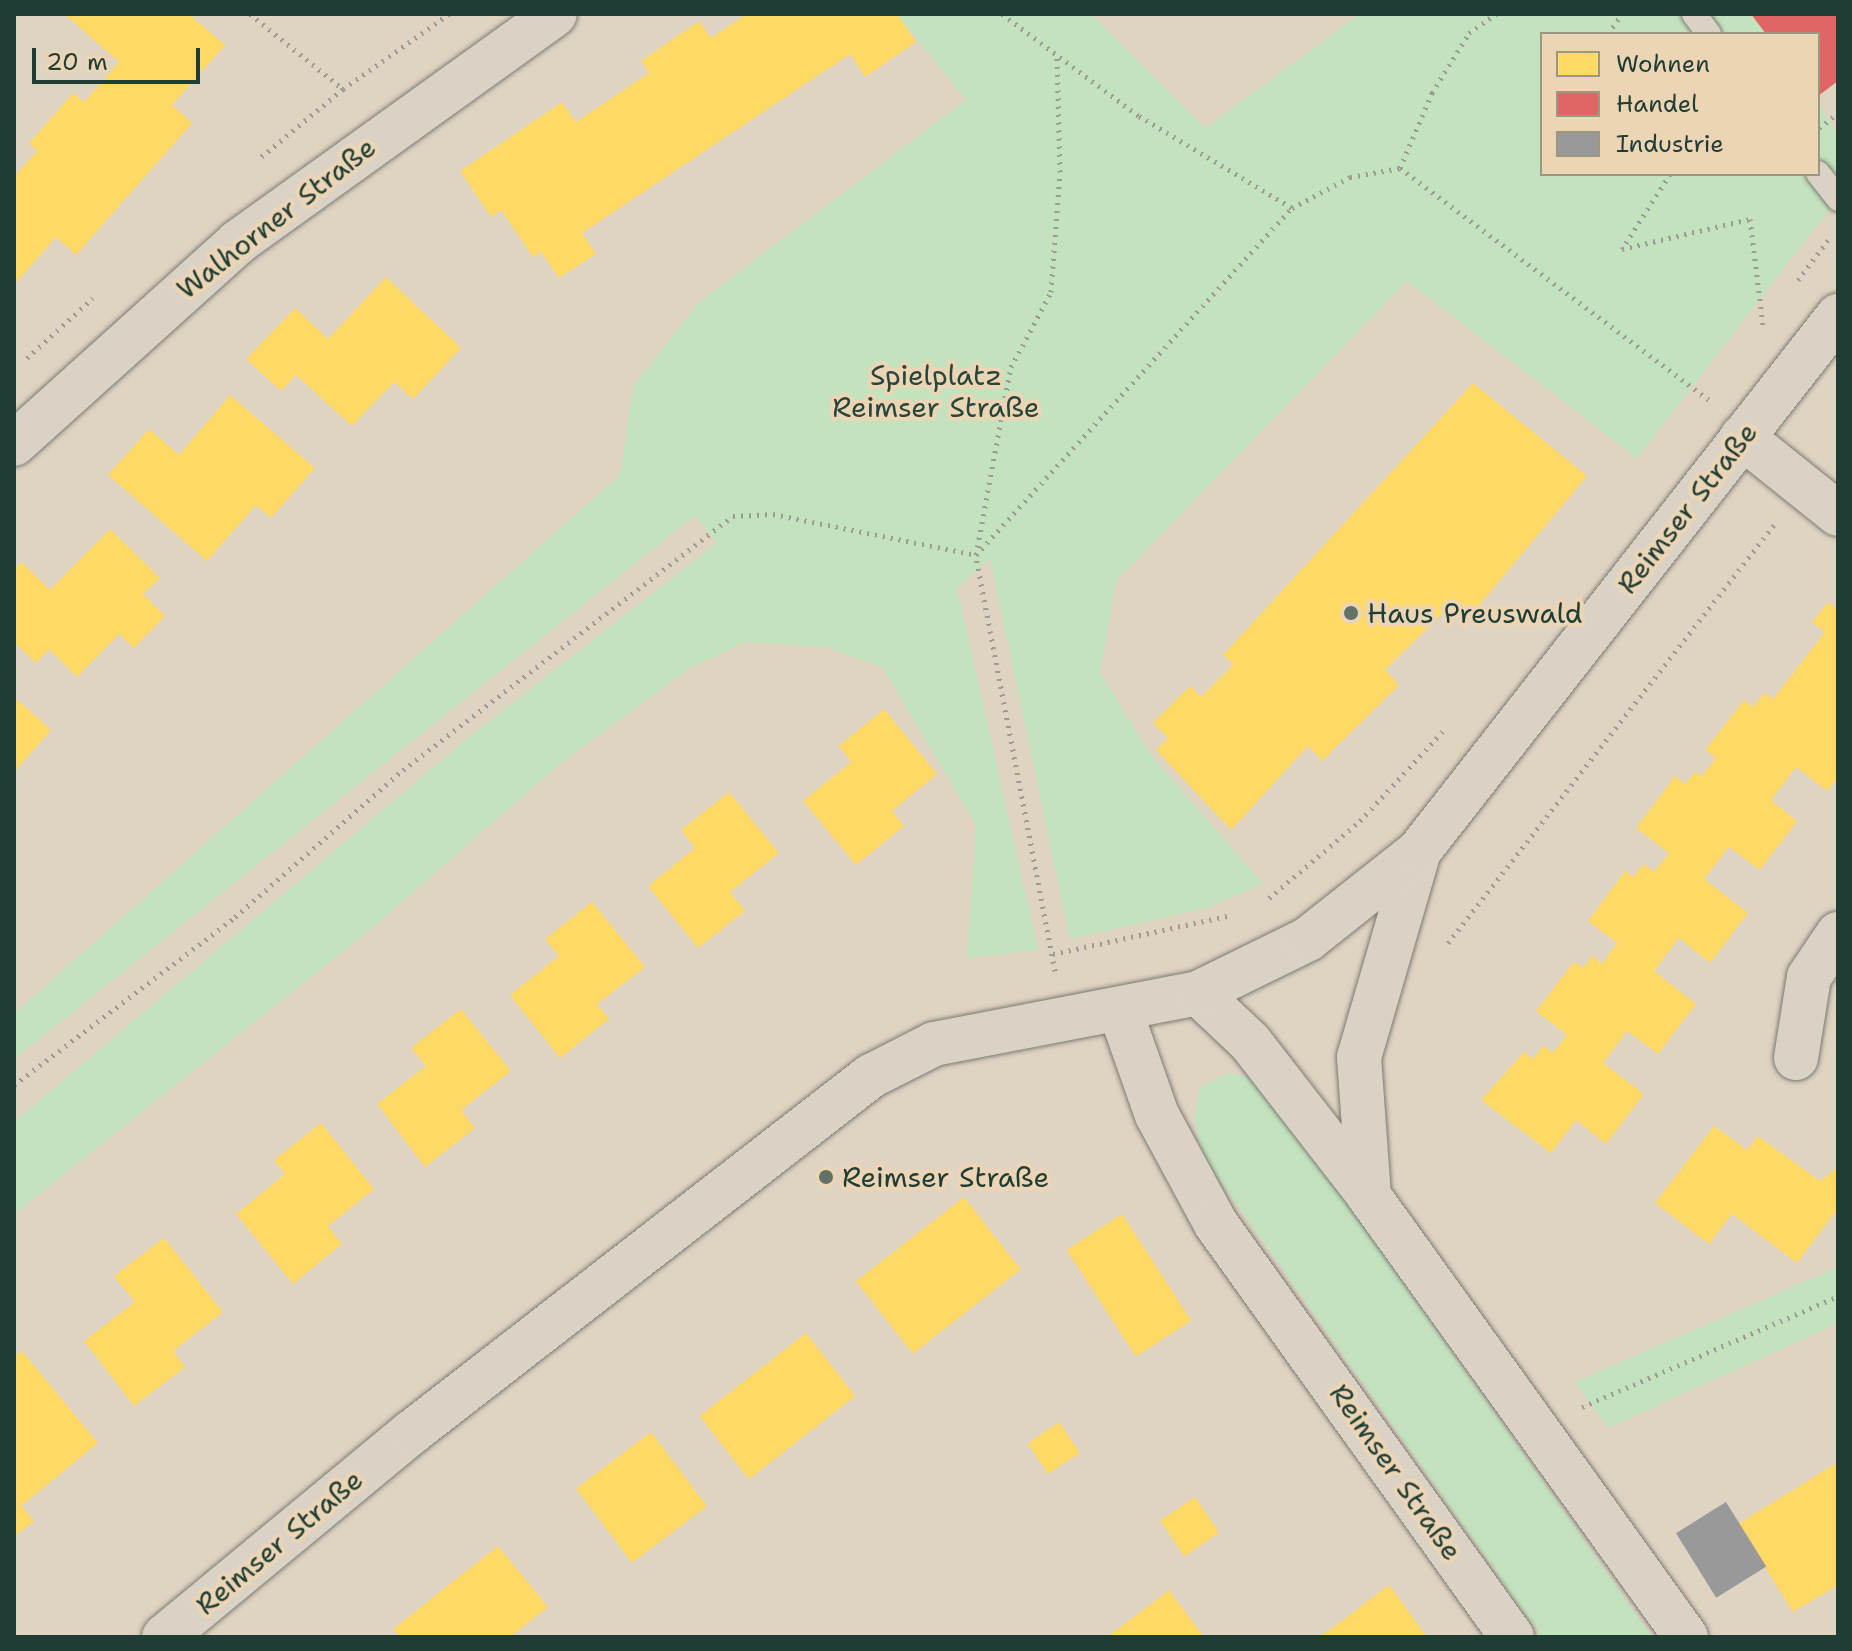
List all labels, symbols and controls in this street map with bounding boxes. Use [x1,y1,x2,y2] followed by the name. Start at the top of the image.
[36,32,204,82] scale bar
[1540,32,1820,176] legend
[46,46,108,78] text: 20 m
[1616,48,1710,80] text: Wohnen
[1616,88,1699,120] text: Handel
[1616,128,1724,160] text: Industrie
[170,130,382,306] street label: Walhorner Straße
[832,358,1040,424] park label: Spielplatz Reimser Straße
[1610,416,1764,600] street label: Reimser Straße
[1367,596,1583,630] place label: Haus Preuswald
[1342,604,1360,622] marker: Haus Preuswald
[842,1160,1049,1194] place label: Reimser Straße
[817,1168,835,1186] marker: Reimser Straße
[1323,1377,1469,1567] street label: Reimser Straße
[189,1463,369,1621] street label: Reimser Straße

